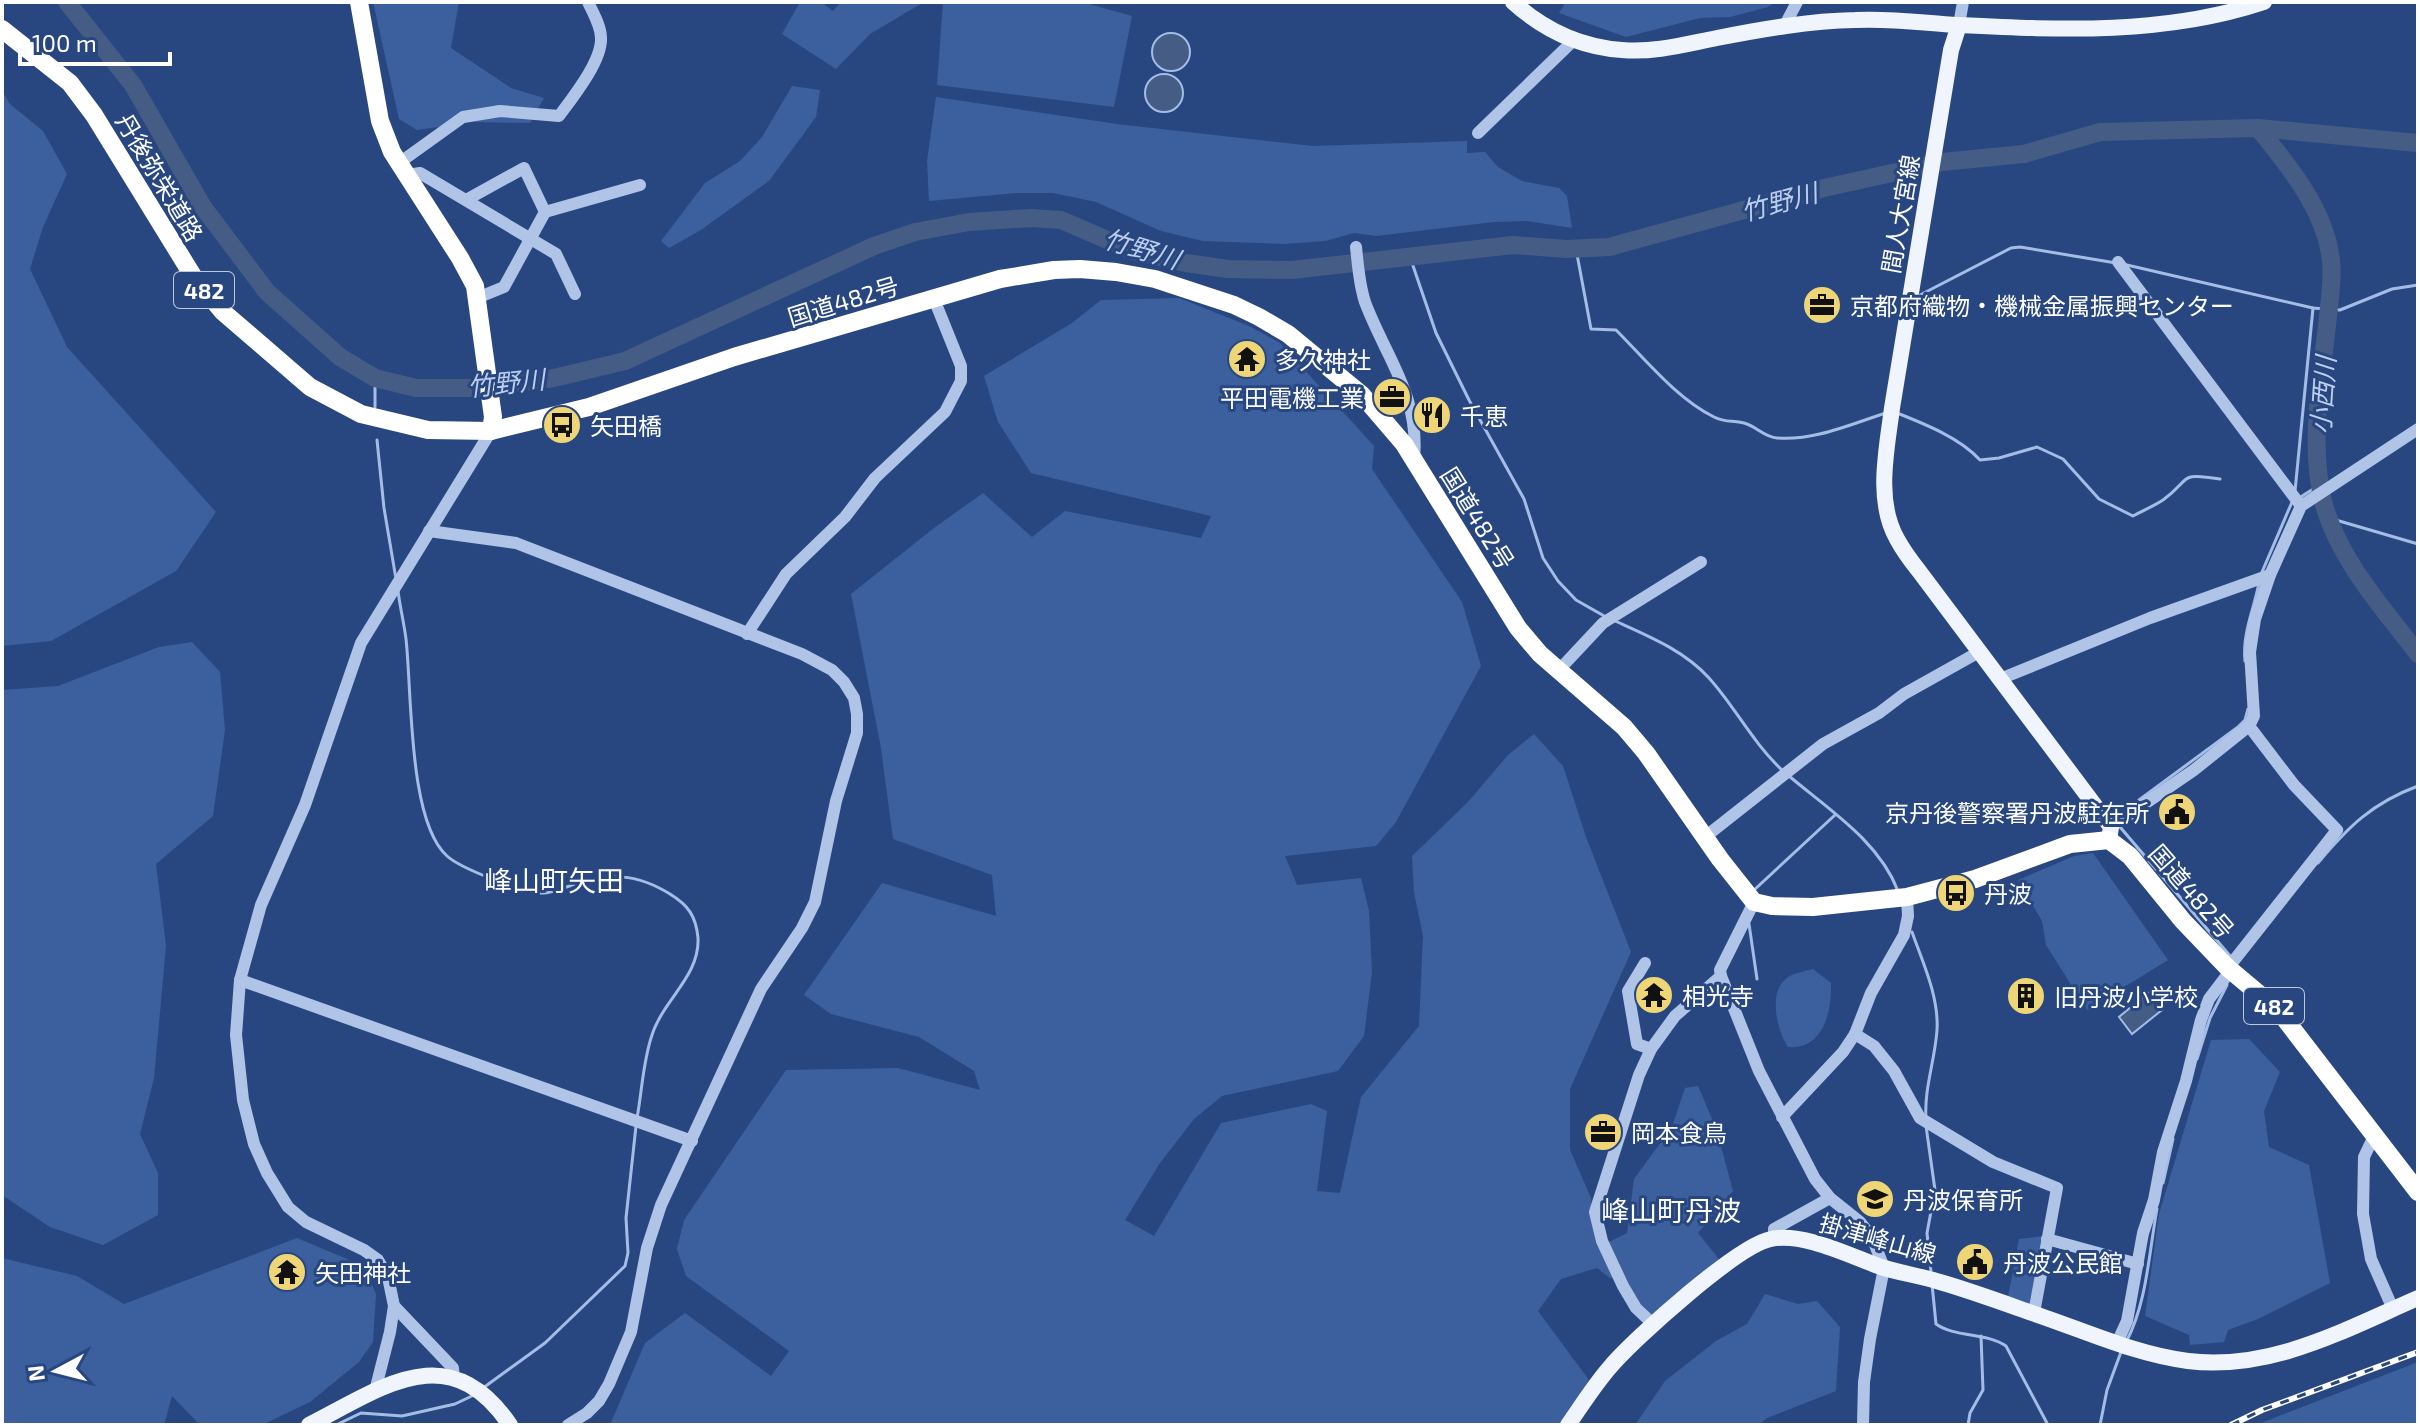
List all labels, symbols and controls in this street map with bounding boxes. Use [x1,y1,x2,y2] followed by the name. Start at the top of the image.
[20,16,170,66] scale bar
[32,28,97,57] text: 100 m
[110,108,210,246] street label: 丹後弥栄道路
[1875,152,1925,276] street label: 間人大宮線
[1737,175,1824,226] water label: 竹野川
[1100,222,1187,275] water label: 竹野川
[784,270,902,332] street label: 国道482号
[174,272,234,308] road number: 482
[1801,284,1843,326] office icon: 京都府織物・機械金属振興センター
[1850,291,2234,320] place label: 京都府織物・機械金属振興センター
[1226,338,1268,380] temple icon: 多久神社
[1275,345,1371,374] place label: 多久神社
[2304,352,2340,435] water label: 小西川
[466,362,549,401] water label: 竹野川
[1371,376,1413,418] office icon: 平田電機工業
[1220,383,1364,412] place label: 平田電機工業
[1411,394,1453,436] restaurant icon: 千恵
[1460,401,1508,430] place label: 千恵
[541,404,583,446] bus stop icon: 矢田橋
[590,411,662,440] place label: 矢田橋
[1435,462,1521,574] street label: 国道482号
[2156,791,2198,833] public building icon: 京丹後警察署丹波駐在所
[1885,798,2149,827] place label: 京丹後警察署丹波駐在所
[2143,838,2241,944] street label: 国道482号
[484,863,624,897] district label: 峰山町矢田
[1935,872,1977,914] bus stop icon: 丹波
[1984,879,2032,908] place label: 丹波
[1633,974,1675,1016] temple icon: 相光寺
[2005,975,2047,1017] building icon: 旧丹波小学校
[1682,981,1754,1010] place label: 相光寺
[2054,982,2198,1011] place label: 旧丹波小学校
[2244,988,2304,1024] road number: 482
[1582,1111,1624,1153] office icon: 岡本食鳥
[1631,1118,1727,1147] place label: 岡本食鳥
[1854,1178,1896,1220] school or university icon: 丹波保育所
[1903,1185,2023,1214] place label: 丹波保育所
[1601,1193,1741,1227] district label: 峰山町丹波
[1816,1208,1940,1268] street label: 掛津峰山線
[1954,1241,1996,1283] public building icon: 丹波公民館
[2003,1248,2123,1277] place label: 丹波公民館
[266,1251,308,1293] temple icon: 矢田神社
[315,1258,411,1287] place label: 矢田神社
[16,1331,96,1411] north arrow
[21,1364,49,1383] text: N

